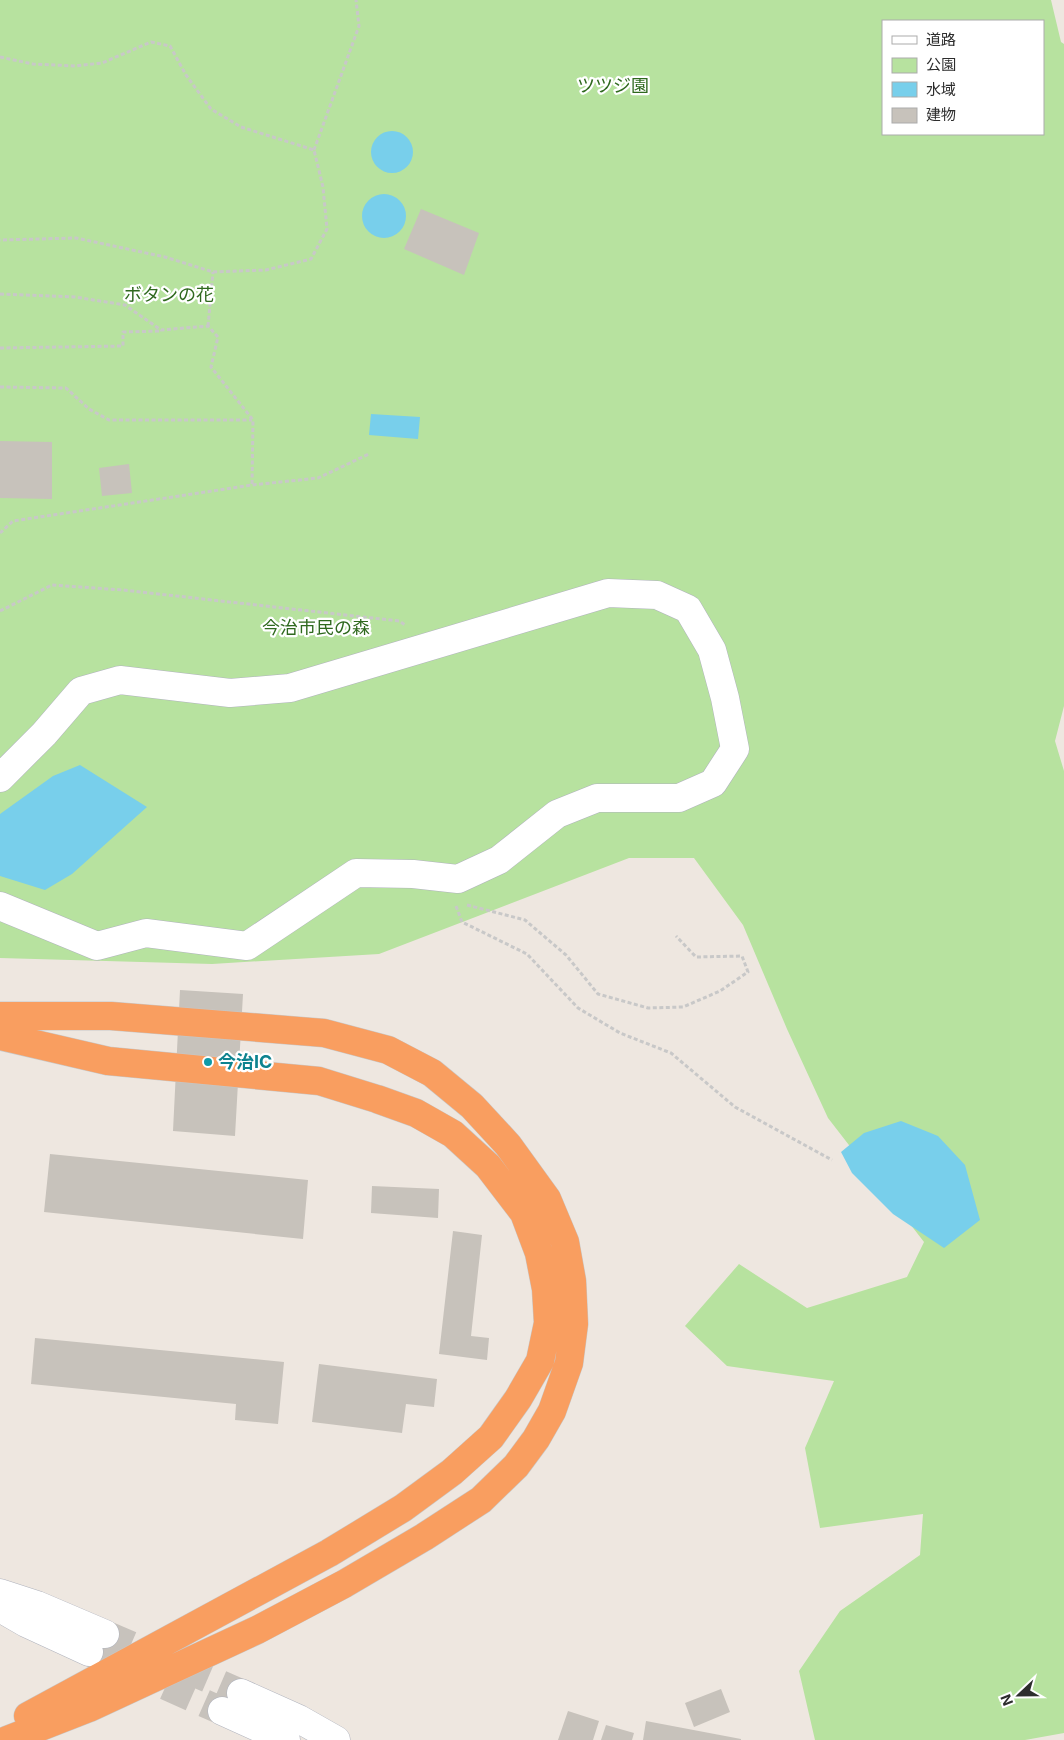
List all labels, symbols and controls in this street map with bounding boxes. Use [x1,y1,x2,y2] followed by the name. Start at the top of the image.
[882,20,1044,135] legend
[926,30,956,49] text: 道路
[926,55,956,74] text: 公園
[577,75,649,96] park label: ツツジ園
[926,80,956,99] text: 水域
[926,105,956,124] text: 建物
[124,284,214,305] park label: ボタンの花
[262,617,370,638] park label: 今治市民の森
[218,1051,272,1072] place label: 今治IC
[202,1056,214,1068] marker: 今治IC
[994,1670,1044,1720] north arrow
[997,1692,1016,1708] text: N

